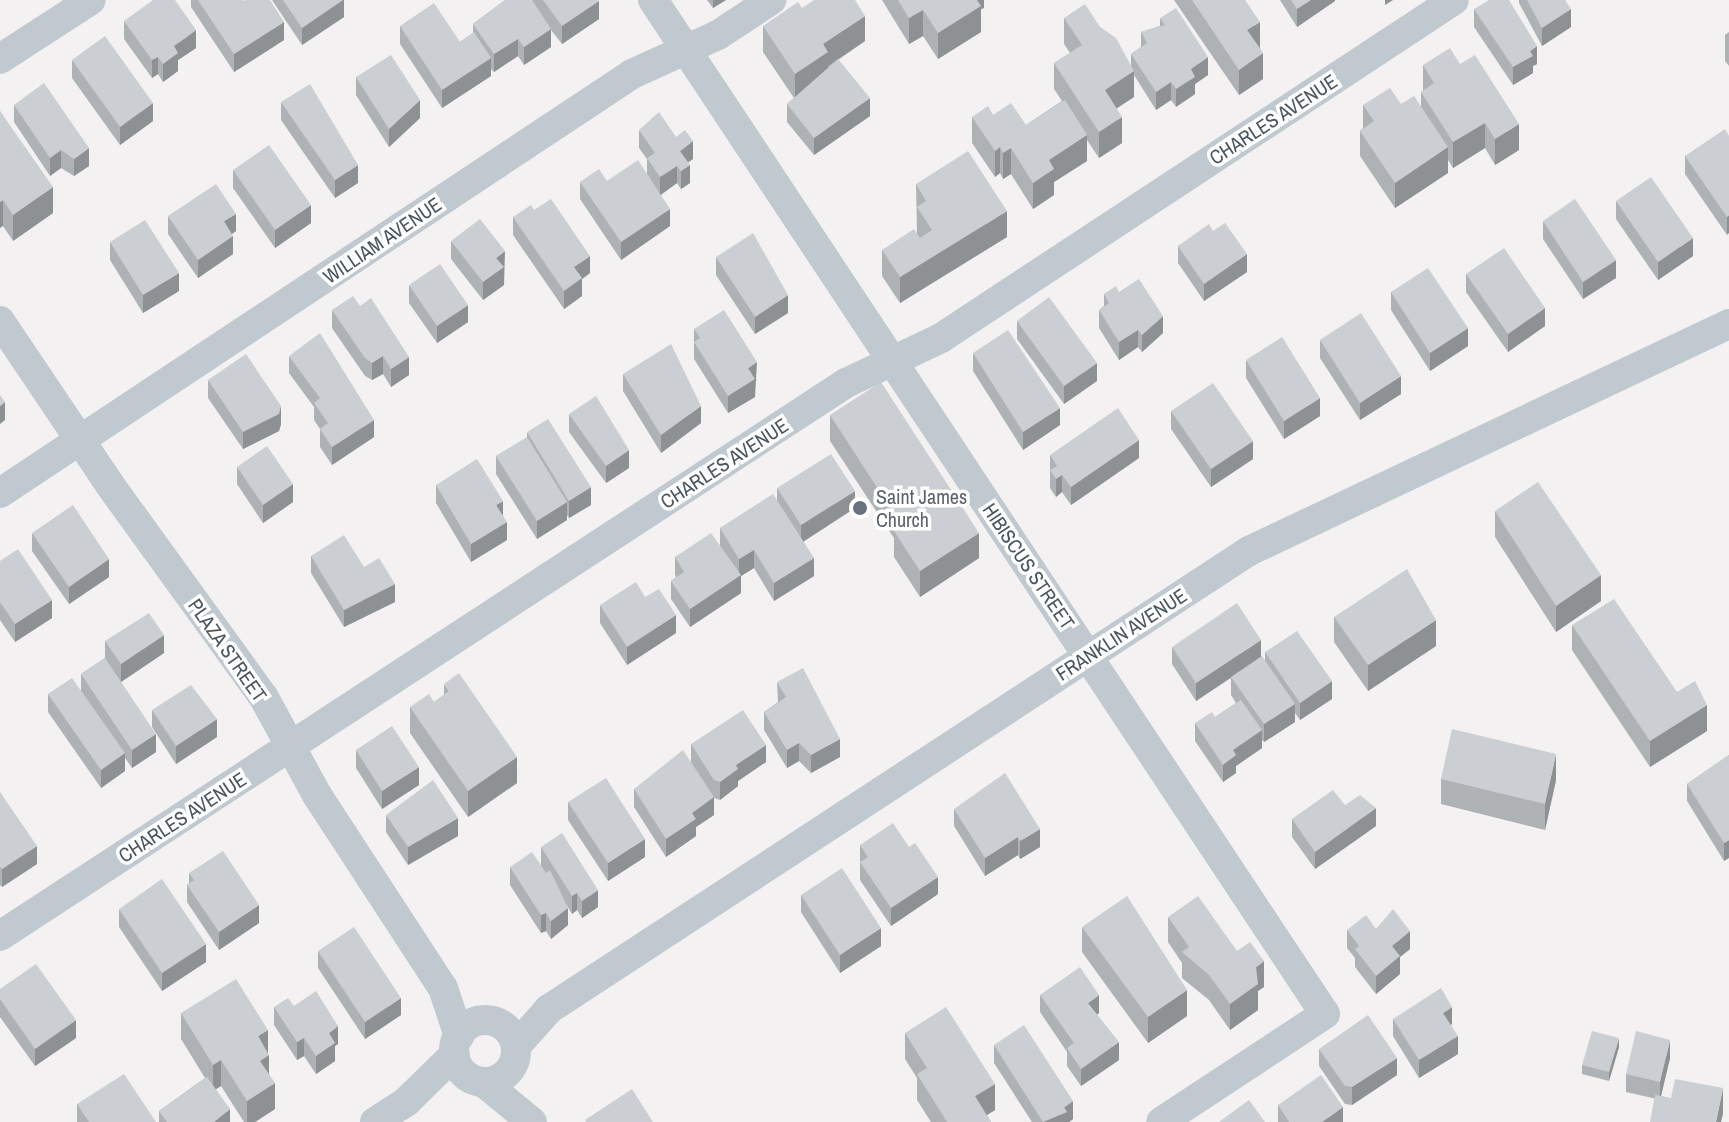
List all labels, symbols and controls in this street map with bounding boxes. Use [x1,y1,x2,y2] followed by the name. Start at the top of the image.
[1204,69,1342,169] street label: CHARLES AVENUE
[318,191,446,289] street label: WILLIAM AVENUE
[655,413,793,513] street label: CHARLES AVENUE
[876,484,967,531] place label: Saint James Church
[978,498,1080,634] street label: HIBISCUS STREET
[851,499,869,517] marker: Saint James Church
[1051,583,1191,685] street label: FRANKLIN AVENUE
[183,593,273,707] street label: PLAZA STREET
[113,767,251,867] street label: CHARLES AVENUE

